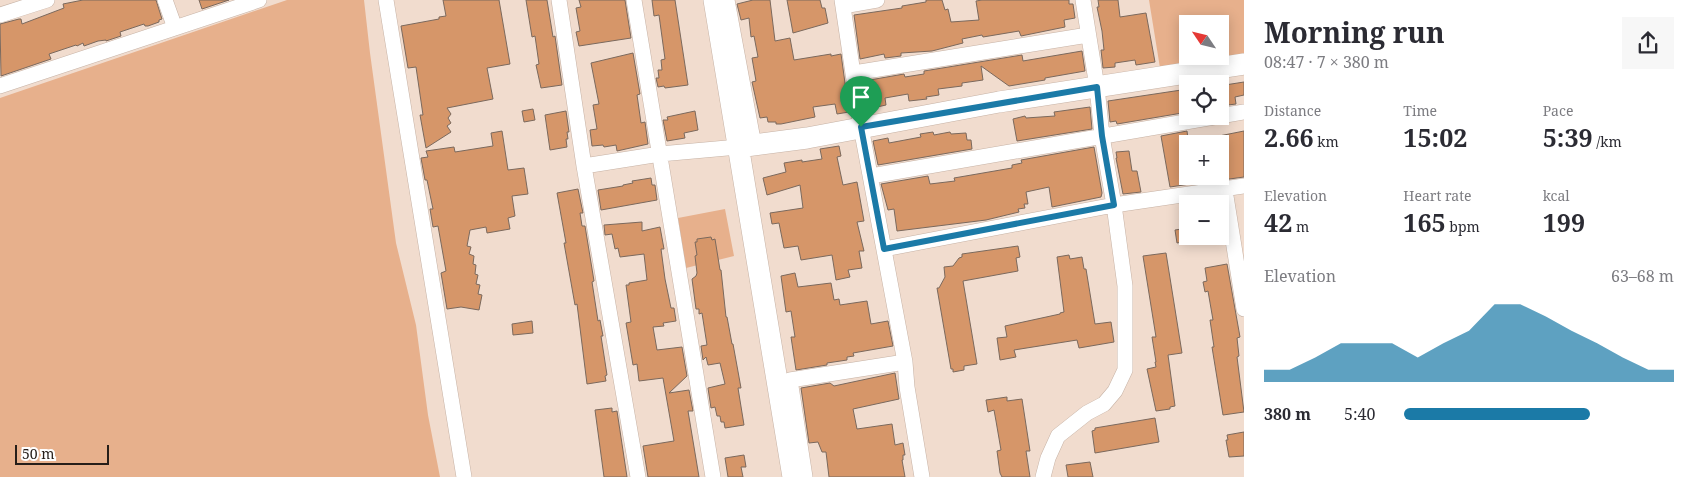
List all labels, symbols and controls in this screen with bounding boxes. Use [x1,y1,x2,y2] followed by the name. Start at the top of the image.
[1264,13,1445,51] text: Morning run
[1179,15,1229,65] north arrow
[1179,15,1229,245] map controls
[1622,17,1674,69] button: share
[1264,51,1389,73] text: 08:47 · 7 × 380 m
[1179,75,1229,125] button: locate
[840,76,882,127] pin
[847,83,875,111] icon: arrive
[1264,101,1321,120] text: Distance
[1403,101,1437,120] text: Time
[1543,101,1573,120] text: Pace
[1264,120,1314,154] text: 2.66
[1403,120,1467,154] text: 15:02
[1543,120,1593,154] text: 5:39
[1314,132,1339,151] text: km
[1593,132,1622,151] text: /km
[1179,135,1229,185] button: +
[1264,186,1327,205] text: Elevation
[1403,186,1472,205] text: Heart rate
[1543,186,1570,205] text: kcal
[1179,195,1229,245] button: −
[1264,205,1292,239] text: 42
[1403,205,1446,239] text: 165
[1543,205,1585,239] text: 199
[1292,217,1309,236] text: m
[1446,217,1480,236] text: bpm
[1264,265,1336,287] text: Elevation
[1611,265,1674,287] text: 63–68 m
[1264,403,1311,425] text: 380 m
[1344,403,1375,425] text: 5:40
[15,442,109,465] scale bar
[22,444,55,463] text: 50 m

